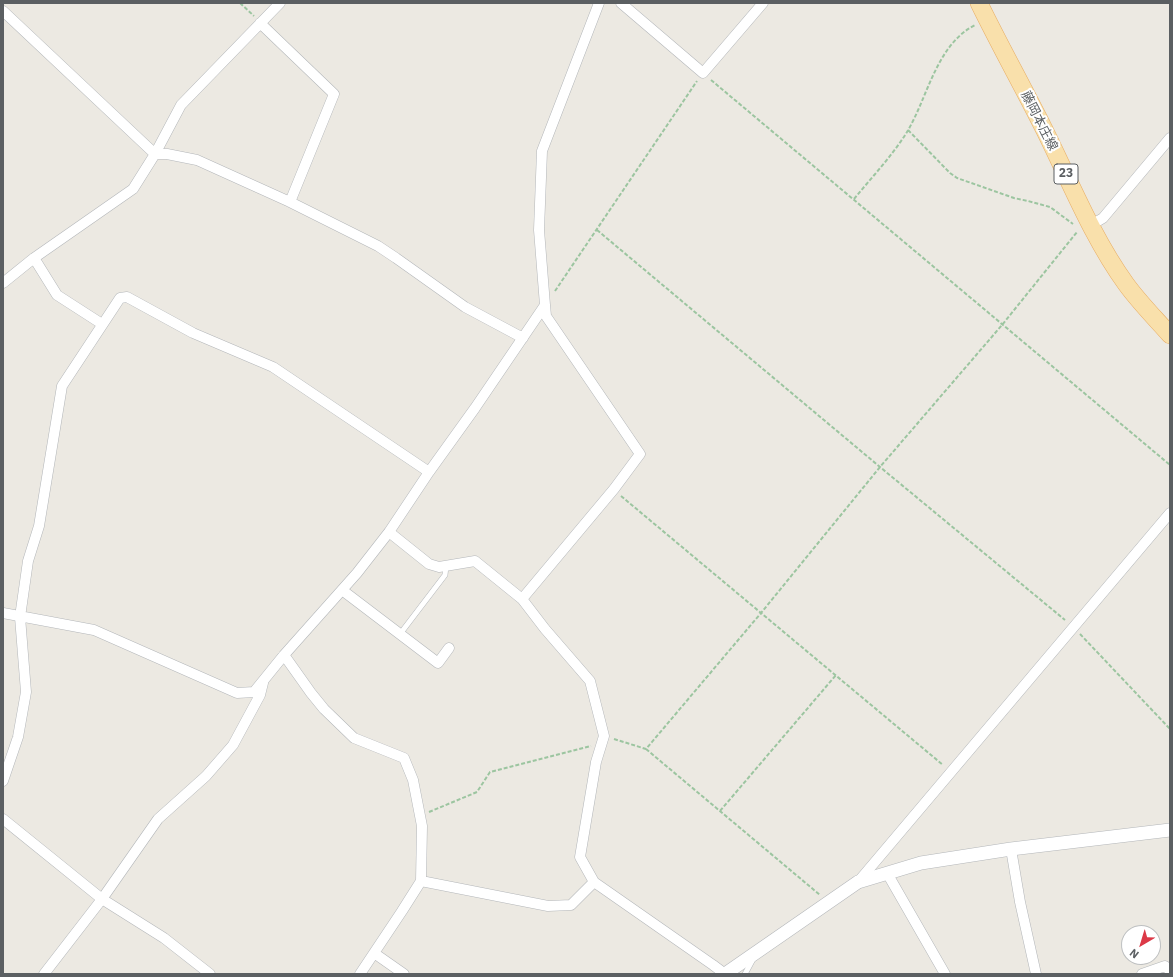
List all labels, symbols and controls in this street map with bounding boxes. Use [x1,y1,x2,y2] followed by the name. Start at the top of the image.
[1017,89,1061,153] street label: 藤岡本庄線
[1054,164,1078,184] road number: 23
[1121,925,1161,965] north arrow
[1127,946,1142,962] text: N

